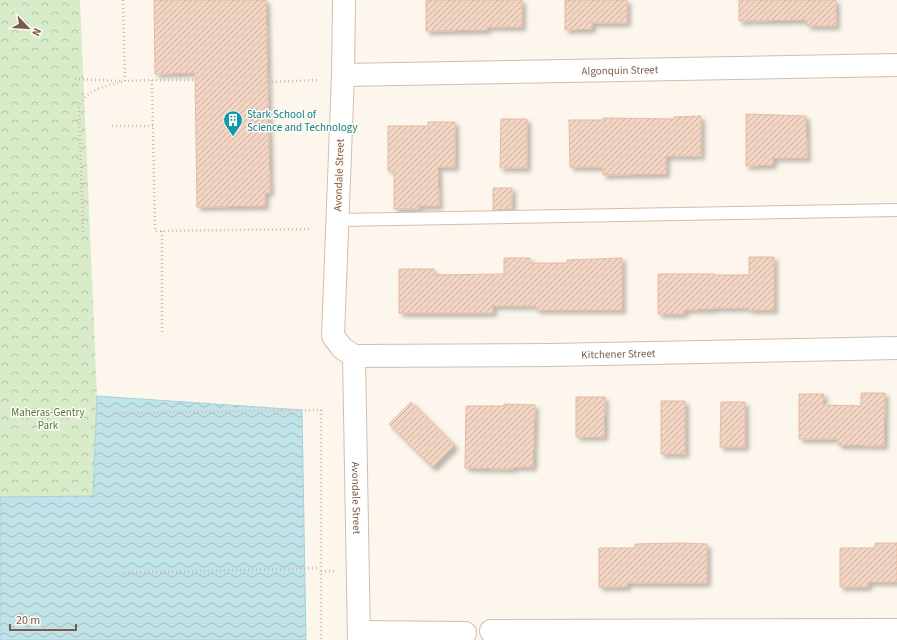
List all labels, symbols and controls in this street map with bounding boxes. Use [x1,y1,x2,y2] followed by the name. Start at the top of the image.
[8,8,48,48] north arrow
[28,26,45,39] text: N
[581,62,659,78] street label: Algonquin Street
[247,107,358,135] place label: Stark School of Science and Technology
[222,109,244,137] building icon: Stark School of Science and Technology
[330,138,348,212] street label: Avondale Street
[581,345,656,362] street label: Kitchener Street
[11,405,85,433] park label: Maheras-Gentry Park
[348,461,365,535] street label: Avondale Street
[10,606,76,632] scale bar
[16,612,40,629] text: 20 m

